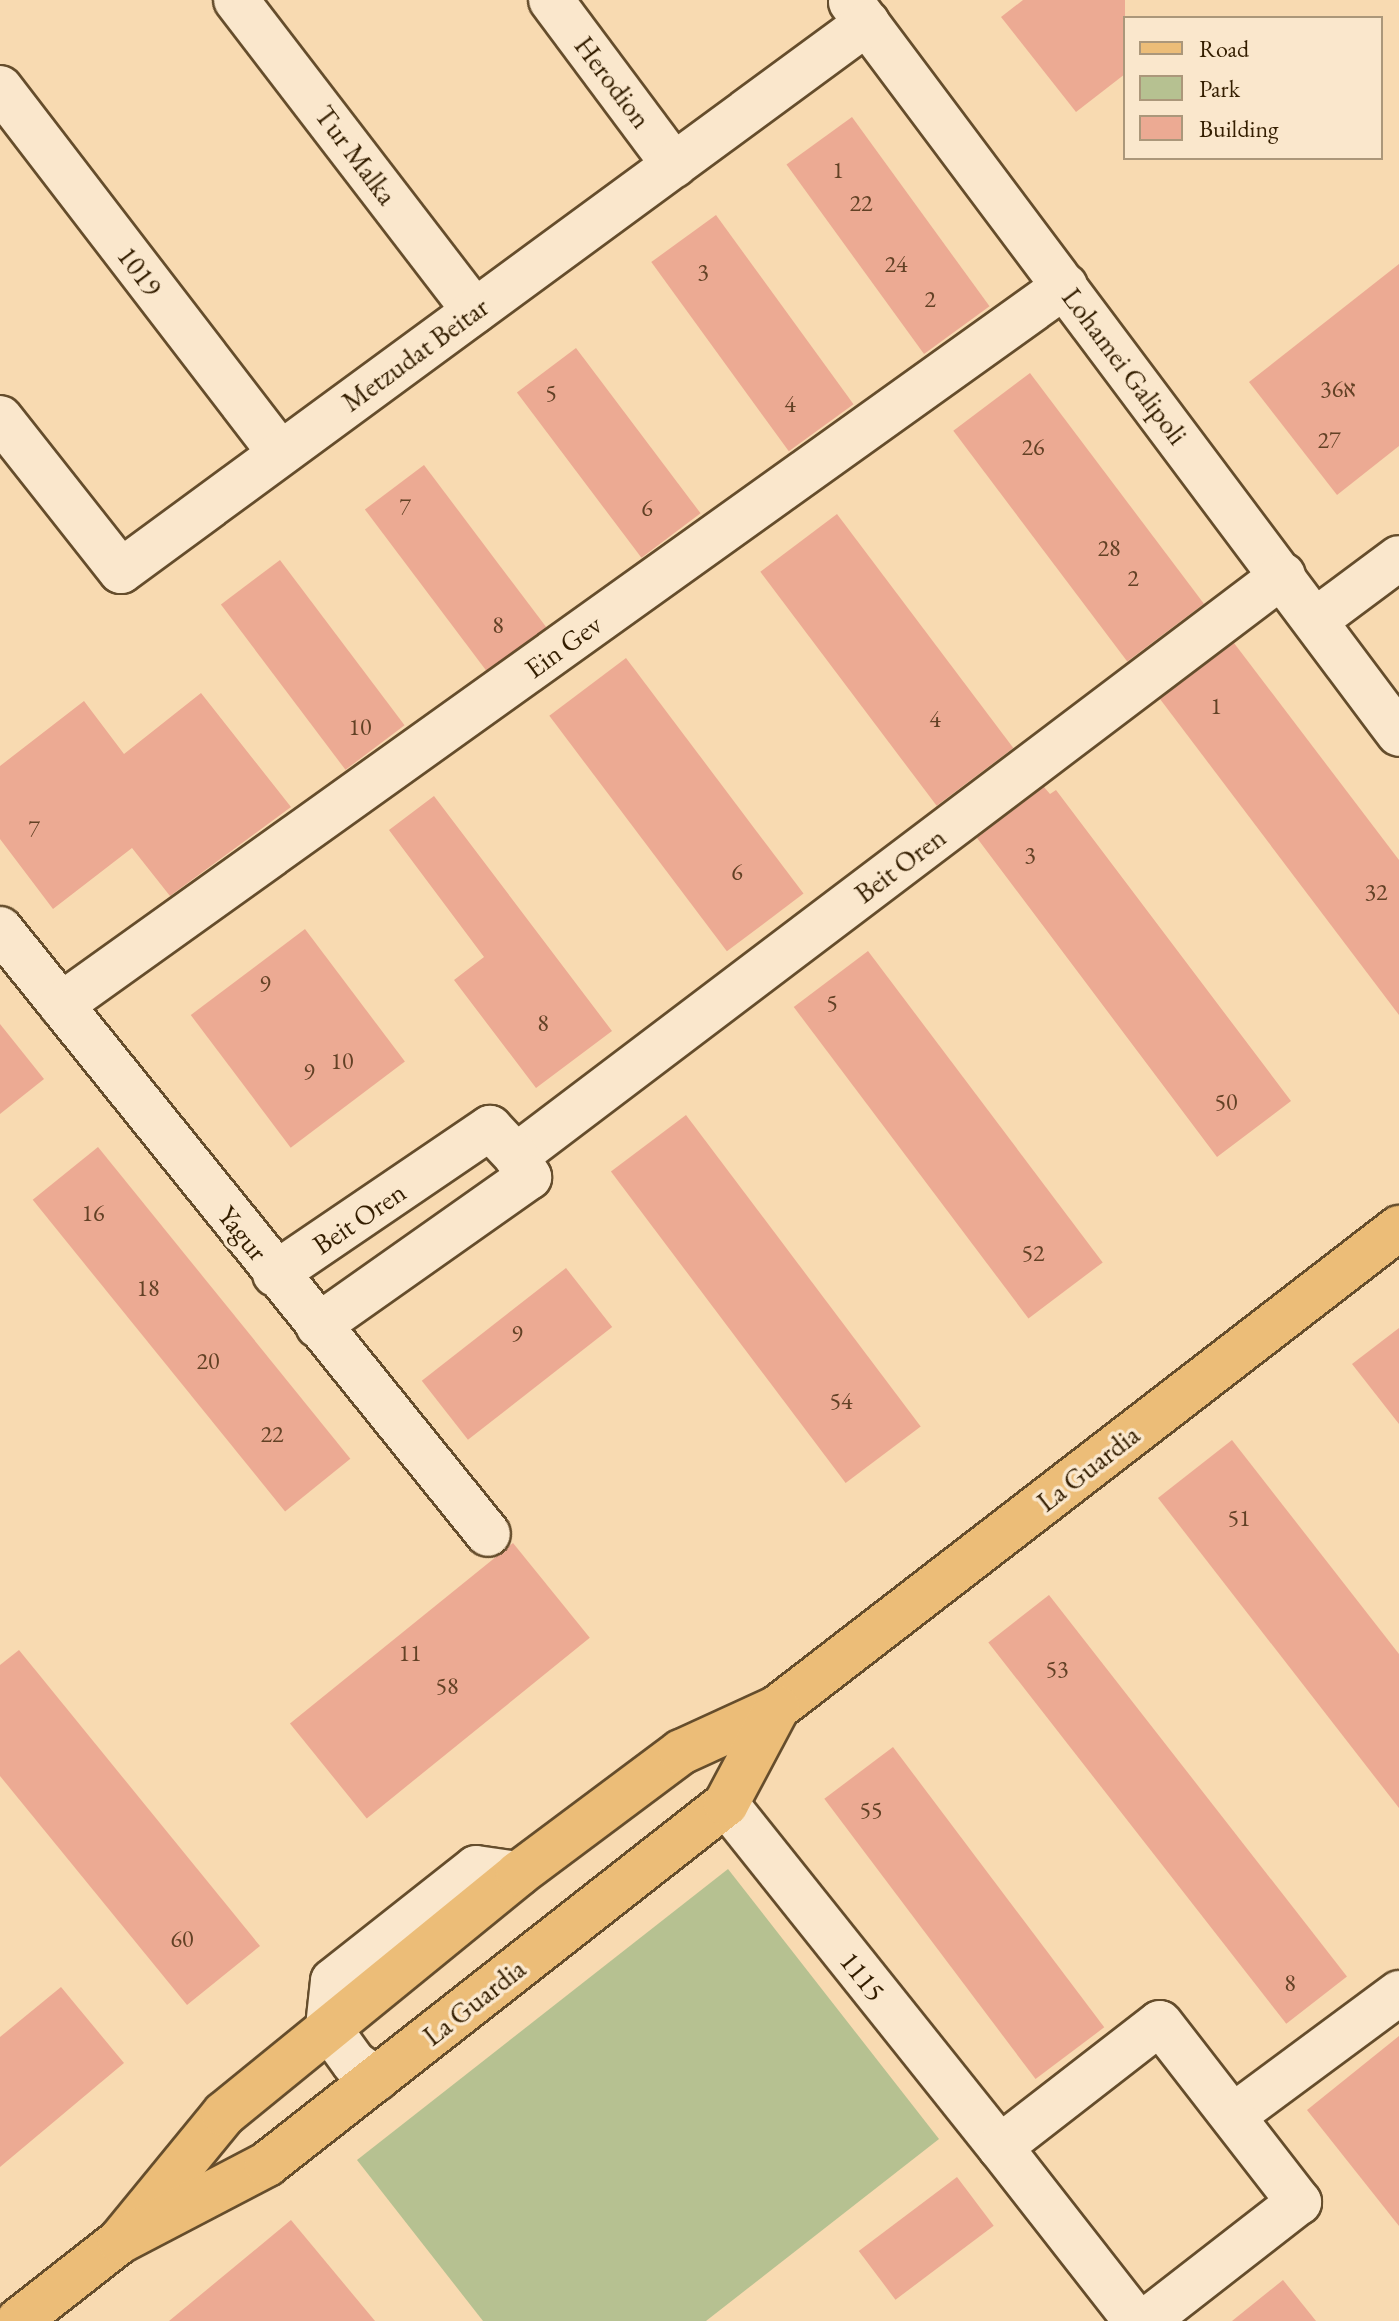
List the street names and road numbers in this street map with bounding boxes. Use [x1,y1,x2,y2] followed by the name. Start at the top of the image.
[568,29,658,135] street label: Herodion
[308,99,404,211] street label: Tur Malka
[110,239,170,303] street label: 1019
[1055,281,1195,451] street label: Lohamei Galipoli
[335,290,495,418] street label: Metzudat Beitar
[518,607,608,685] street label: Ein Gev
[848,820,952,910] street label: Beit Oren
[306,1175,412,1261] street label: Beit Oren
[211,1199,275,1267] street label: Yagur
[1030,1418,1146,1518] street label: La Guardia
[833,1945,893,2007] street label: 1115
[416,1952,532,2052] street label: La Guardia

